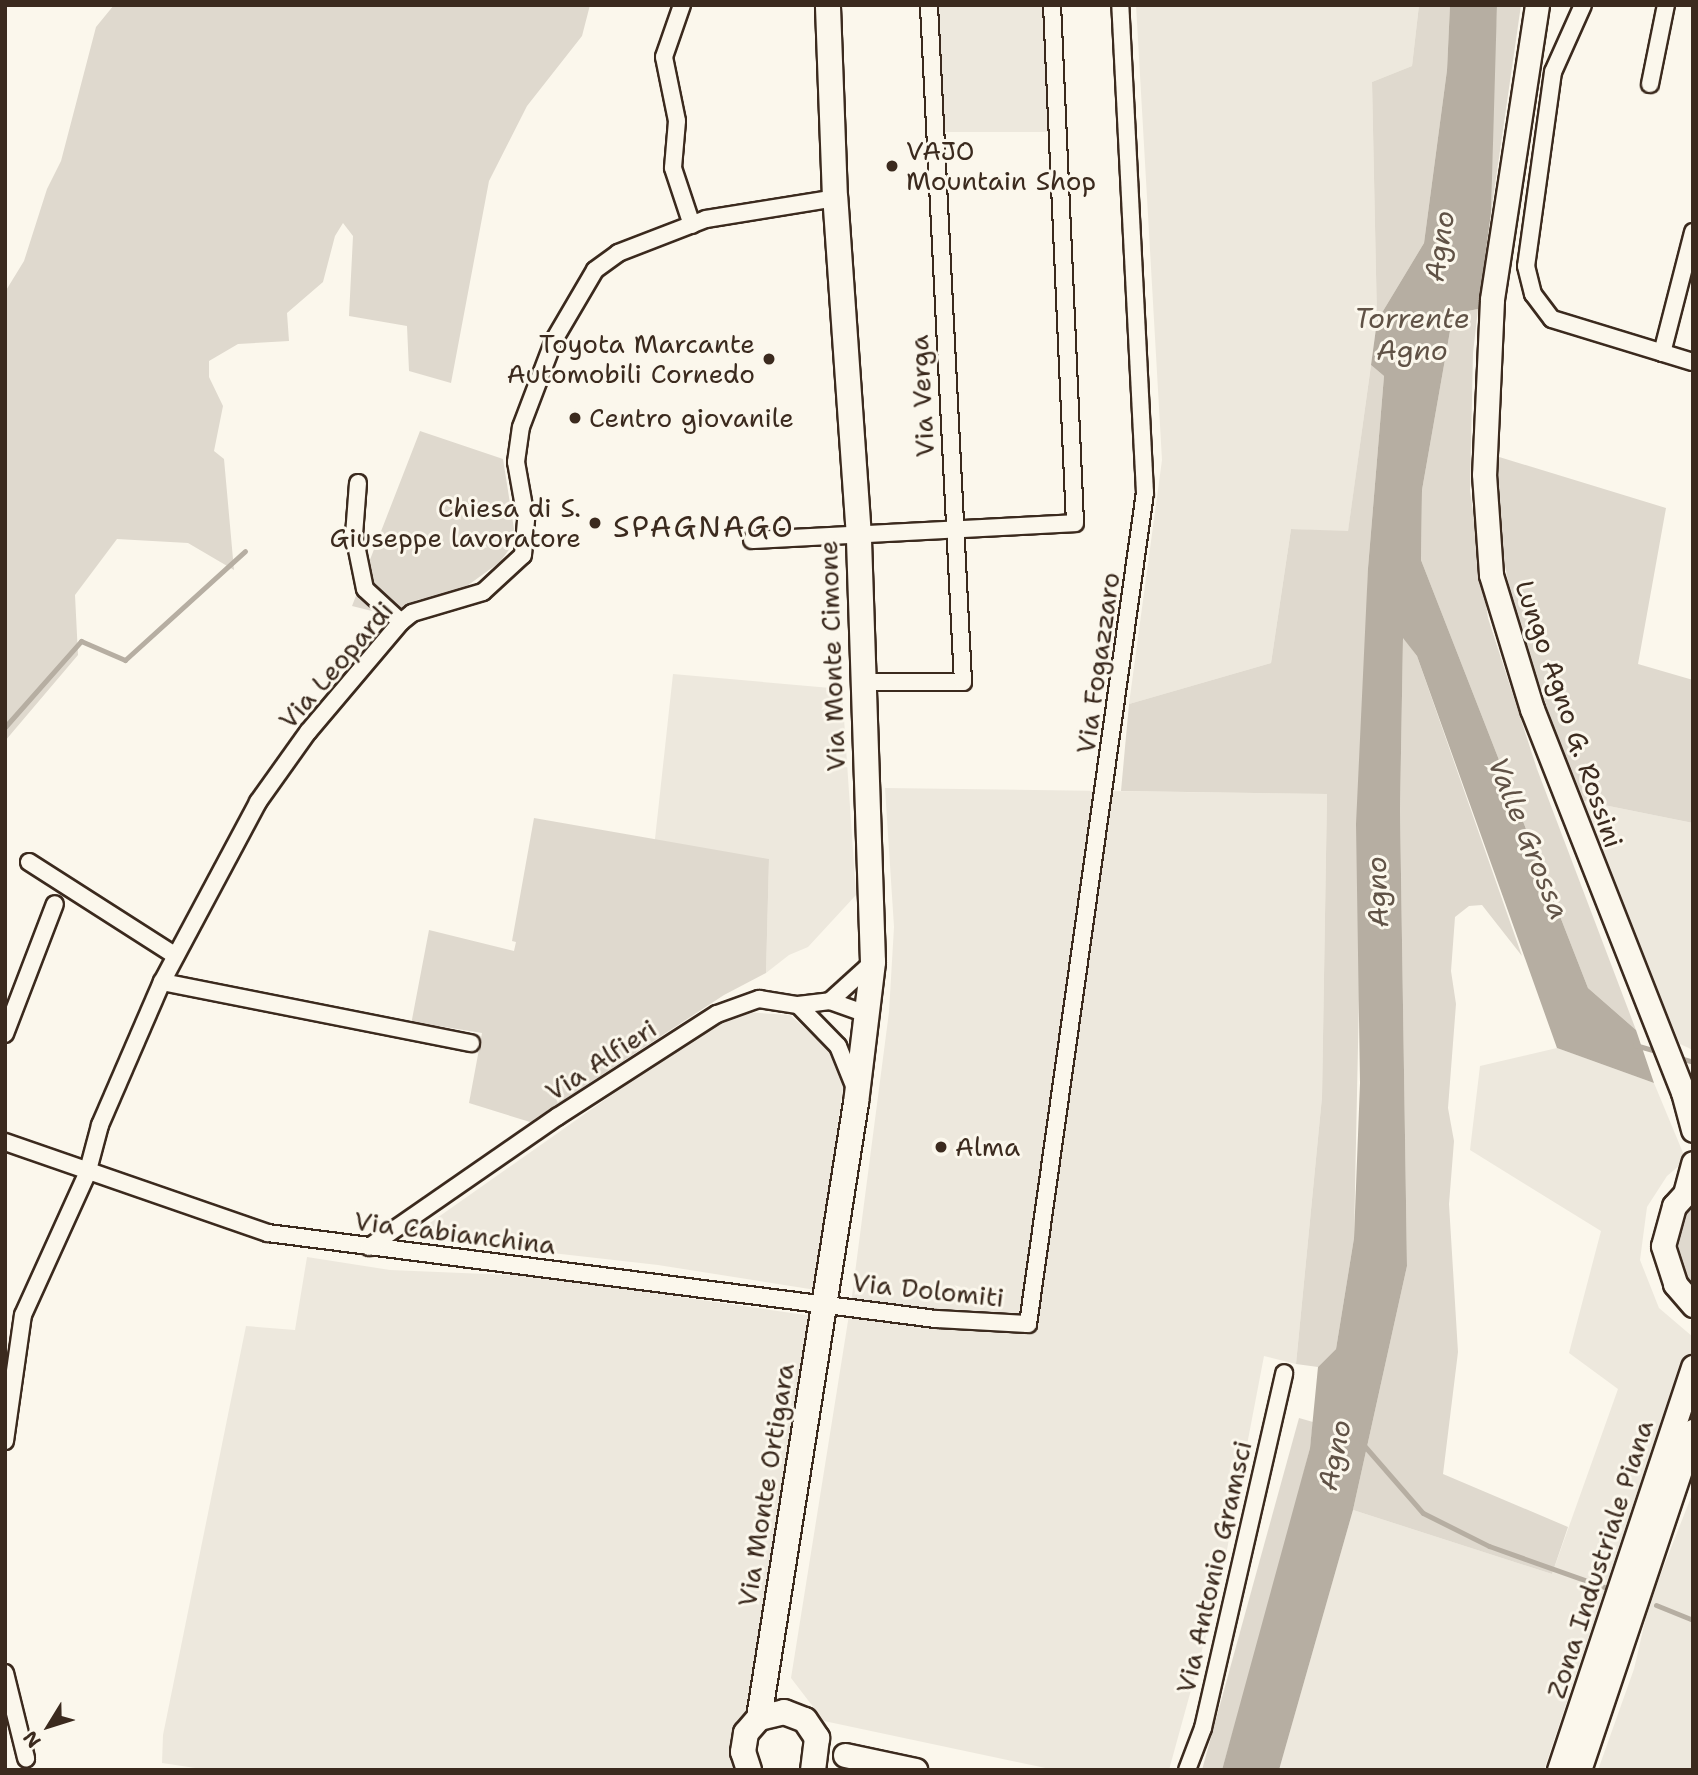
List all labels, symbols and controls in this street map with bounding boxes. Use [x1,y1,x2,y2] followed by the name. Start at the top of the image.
[906,135,1096,196] place label: VAJO Mountain Shop
[884,158,900,174] marker: VAJO Mountain Shop
[1417,208,1461,284] water label: Agno
[1354,301,1470,367] water label: Torrente Agno
[507,328,755,390] place label: Toyota Marcante Automobili Cornedo
[903,334,941,458] street label: Via Verga
[761,351,777,367] marker: Toyota Marcante Automobili Cornedo
[589,402,794,434] place label: Centro giovanile
[567,410,583,426] marker: Centro giovanile
[330,492,581,554] place label: Chiesa di S. Giuseppe lavoratore
[614,509,794,545] district label: SPAGNAGO
[587,515,603,531] marker: Chiesa di S. Giuseppe lavoratore
[812,540,852,772] street label: Via Monte Cimone
[1070,570,1126,756] street label: Via Fogazzaro
[1509,576,1629,852] street label: Lungo Agno G. Rossini
[272,595,400,735] street label: Via Leopardi
[1481,752,1577,924] water label: Valle Grossa
[1359,856,1395,928] water label: Agno
[540,1013,662,1107] street label: Via Alfieri
[955,1131,1020,1163] place label: Alma
[933,1139,949,1155] marker: Alma
[352,1205,558,1261] street label: Via Cabianchina
[850,1266,1006,1314] street label: Via Dolomiti
[731,1361,801,1609] street label: Via Monte Ortigara
[1540,1416,1660,1702] street label: Zona Industriale Piana
[1310,1417,1358,1493] water label: Agno
[1170,1438,1258,1696] street label: Via Antonio Gramsci
[14,1691,84,1761] north arrow
[18,1726,47,1753] text: N

